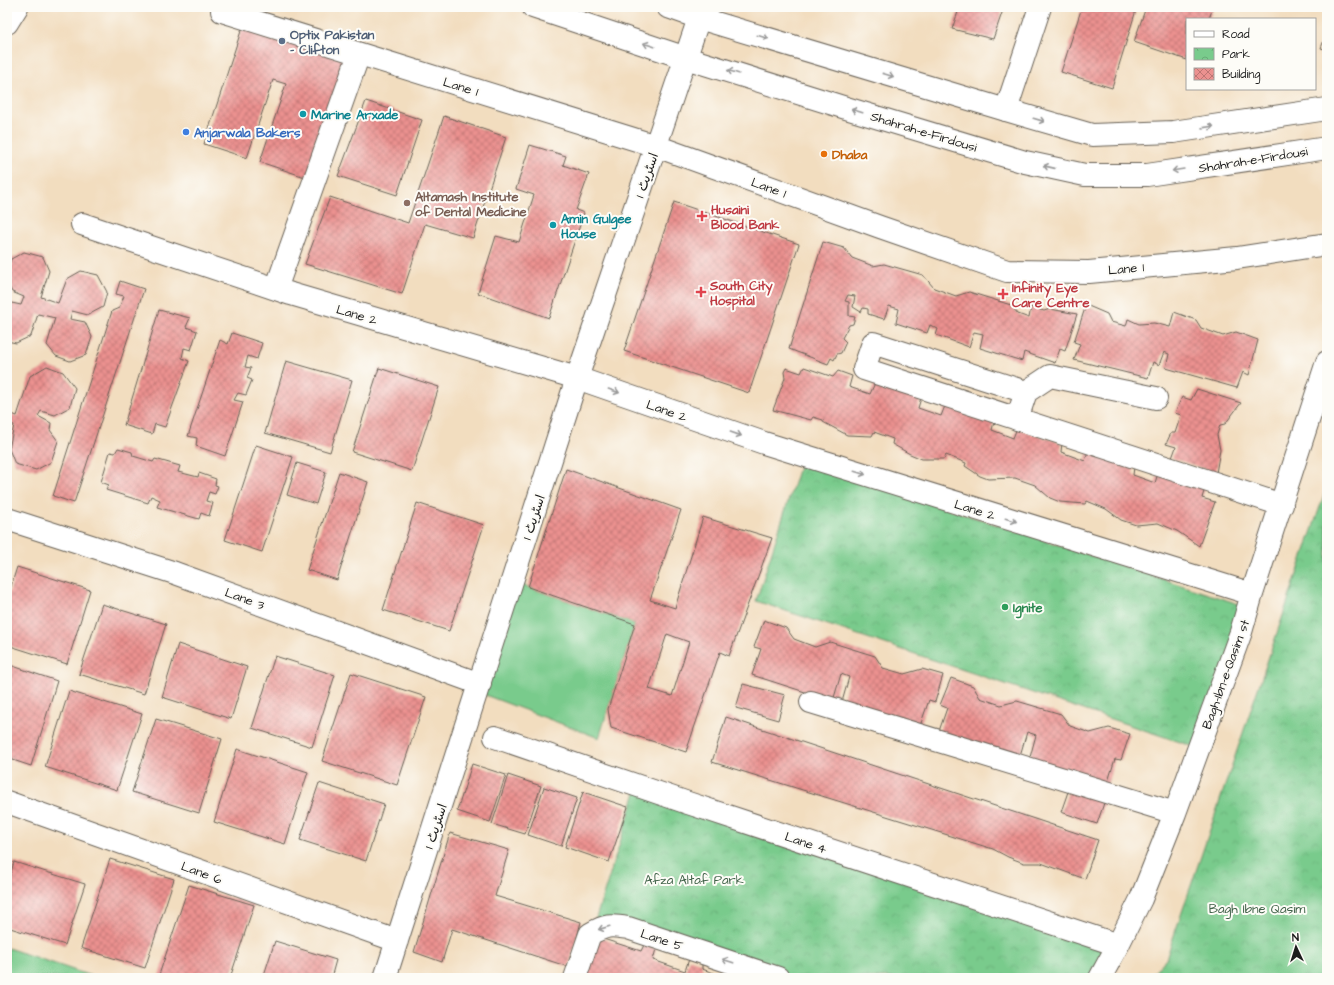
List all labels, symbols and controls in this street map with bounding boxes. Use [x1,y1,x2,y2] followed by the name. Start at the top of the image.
[1186,18,1316,90] legend
[290,26,375,59] place label: Optix Pakistan - Clifton
[1222,26,1250,43] text: Road
[757,34,770,41] one-way arrow
[277,36,287,46] marker: Optix Pakistan - Clifton
[642,41,655,48] one-way arrow
[1222,46,1250,63] text: Park
[1222,66,1260,84] text: Building
[727,68,740,75] one-way arrow
[881,72,894,79] one-way arrow
[441,73,481,101] street label: Lane 1
[311,106,398,124] place label: Marine Arxade
[851,107,864,114] one-way arrow
[868,107,979,157] street label: Shahrah-e-Firdousi
[298,109,308,119] marker: Marine Arxade
[1032,117,1045,124] one-way arrow
[1201,123,1214,131] one-way arrow
[194,124,301,143] place label: Anjarwala Bakers
[181,127,191,137] marker: Anjarwala Bakers
[1197,142,1309,178] street label: Shahrah-e-Firdousi
[832,146,868,164] place label: Dhaba
[819,149,829,159] marker: Dhaba
[631,150,663,200] street label: اسٹریٹ 1
[1043,163,1056,171] one-way arrow
[1172,166,1185,174] one-way arrow
[749,173,789,203] street label: Lane 1
[415,188,526,221] place label: Altamash Institute of Dental Medicine
[402,198,412,208] marker: Altamash Institute of Dental Medicine
[711,201,780,234] place label: Husaini Blood Bank
[561,210,632,243] place label: Amin Gulgee House
[696,210,708,222] marker: Husaini Blood Bank
[548,220,558,230] marker: Amin Gulgee House
[1107,258,1145,280] street label: Lane 1
[709,277,774,311] place label: South City Hospital
[1012,279,1089,312] place label: Infinity Eye Care Centre
[695,286,707,298] marker: South City Hospital
[997,288,1009,300] marker: Infinity Eye Care Centre
[334,301,380,330] street label: Lane 2
[607,388,620,395] one-way arrow
[644,396,690,426] street label: Lane 2
[730,431,743,438] one-way arrow
[854,470,867,477] one-way arrow
[518,492,550,542] street label: اسٹریٹ 1
[952,495,998,525] street label: Lane 2
[1005,517,1018,524] one-way arrow
[222,583,267,615] street label: Lane 3
[1013,599,1042,619] place label: Ignite
[1000,602,1010,612] marker: Ignite
[1198,616,1255,732] street label: Bagh-Ibn-e-Qasim st
[420,801,452,851] street label: اسٹریٹ 1
[782,828,829,858] street label: Lane 4
[179,857,225,889] street label: Lane 6
[644,871,744,889] park label: Afza Altaf Park
[1209,900,1306,919] park label: Bagh Ibne Qasim
[597,925,610,932] one-way arrow
[638,925,685,955] street label: Lane 5
[1276,927,1316,967] north arrow
[1291,930,1299,945] text: N
[722,957,734,965] one-way arrow

